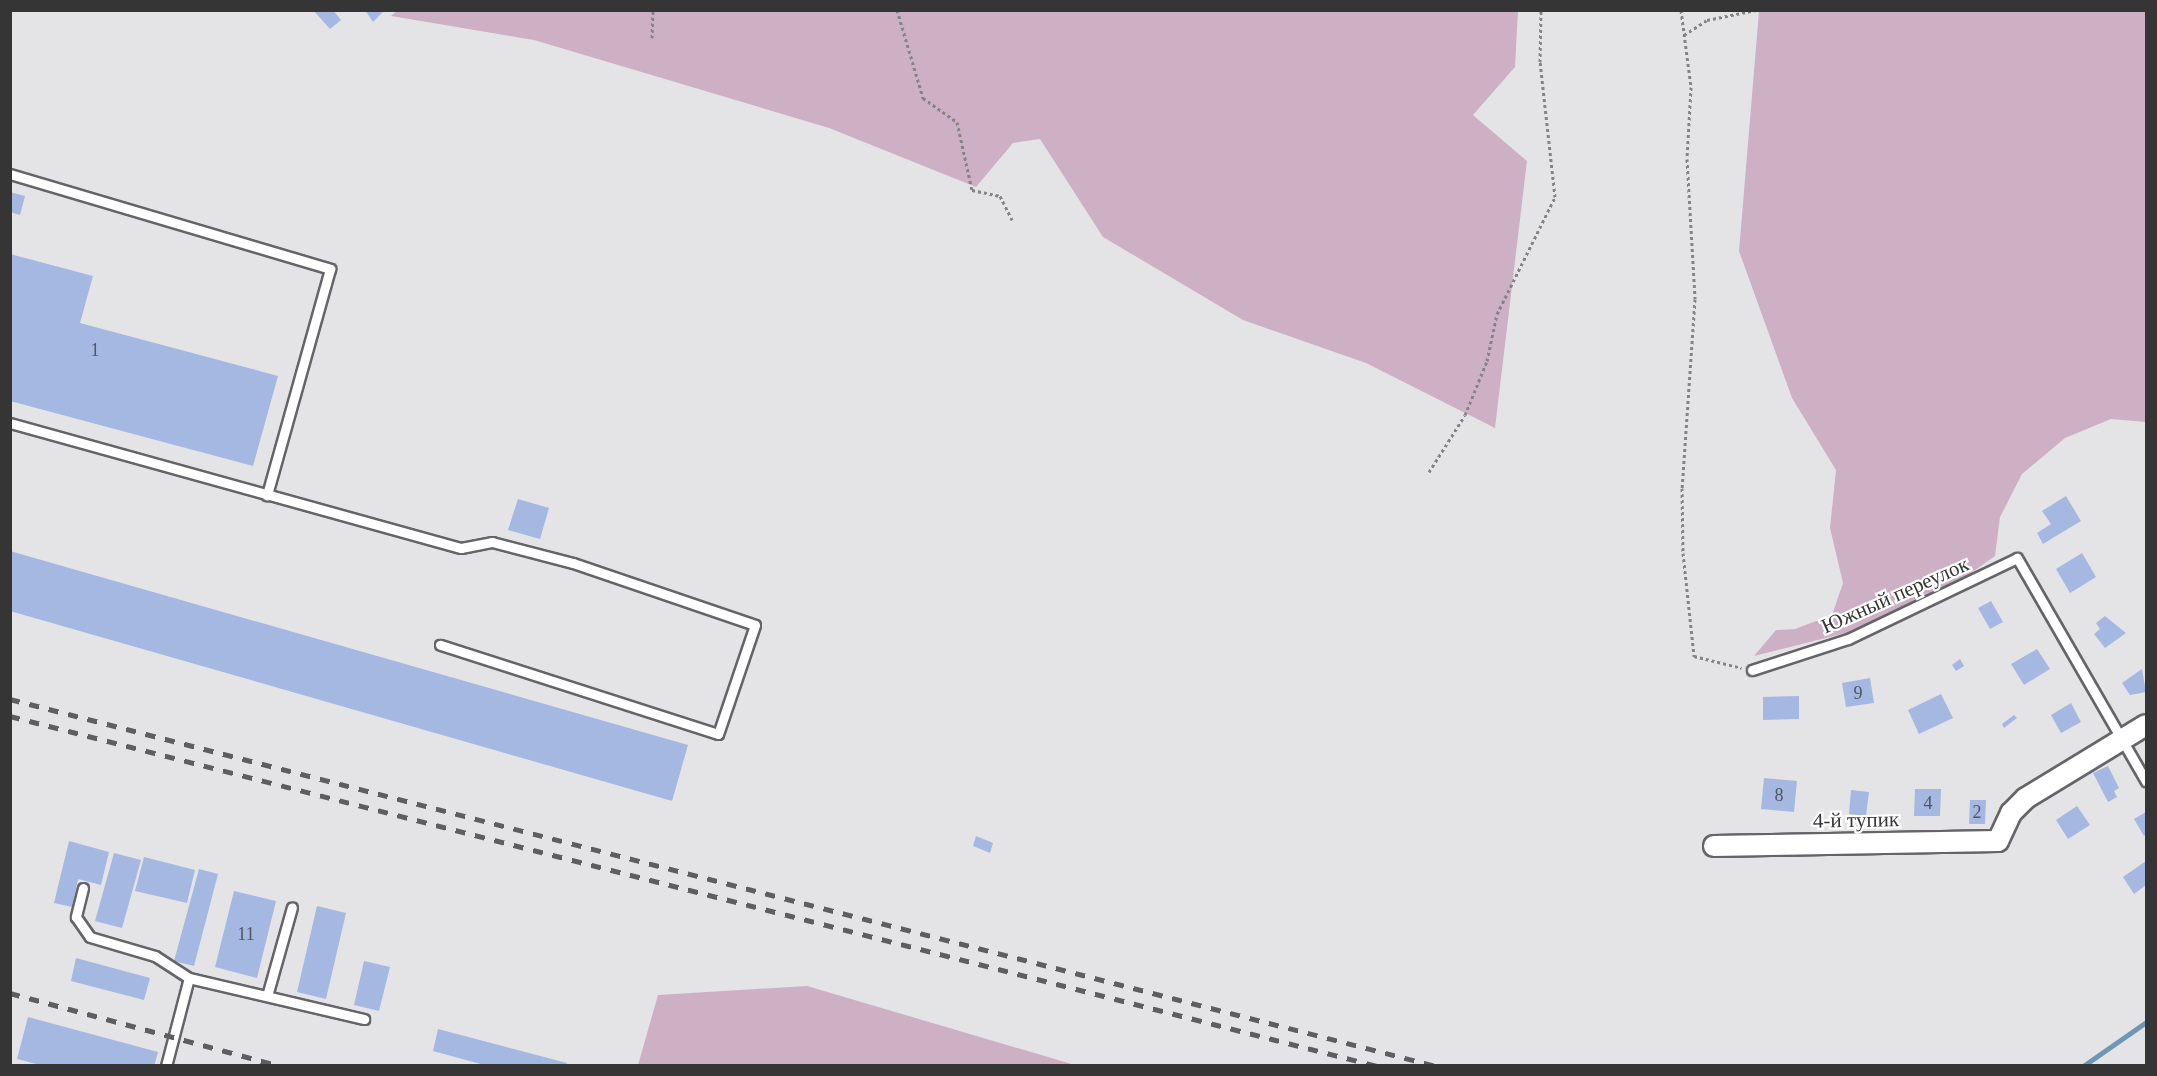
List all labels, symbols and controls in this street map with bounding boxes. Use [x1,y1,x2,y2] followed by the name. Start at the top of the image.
[90,339,100,361] house number: 1
[1817,551,1973,639] street label: Южный переулок
[1854,682,1862,704] house number: 9
[1774,784,1784,806] house number: 8
[1924,792,1932,814] house number: 4
[1972,801,1982,823] house number: 2
[1813,807,1899,833] street label: 4-й тупик
[237,923,255,945] house number: 11

